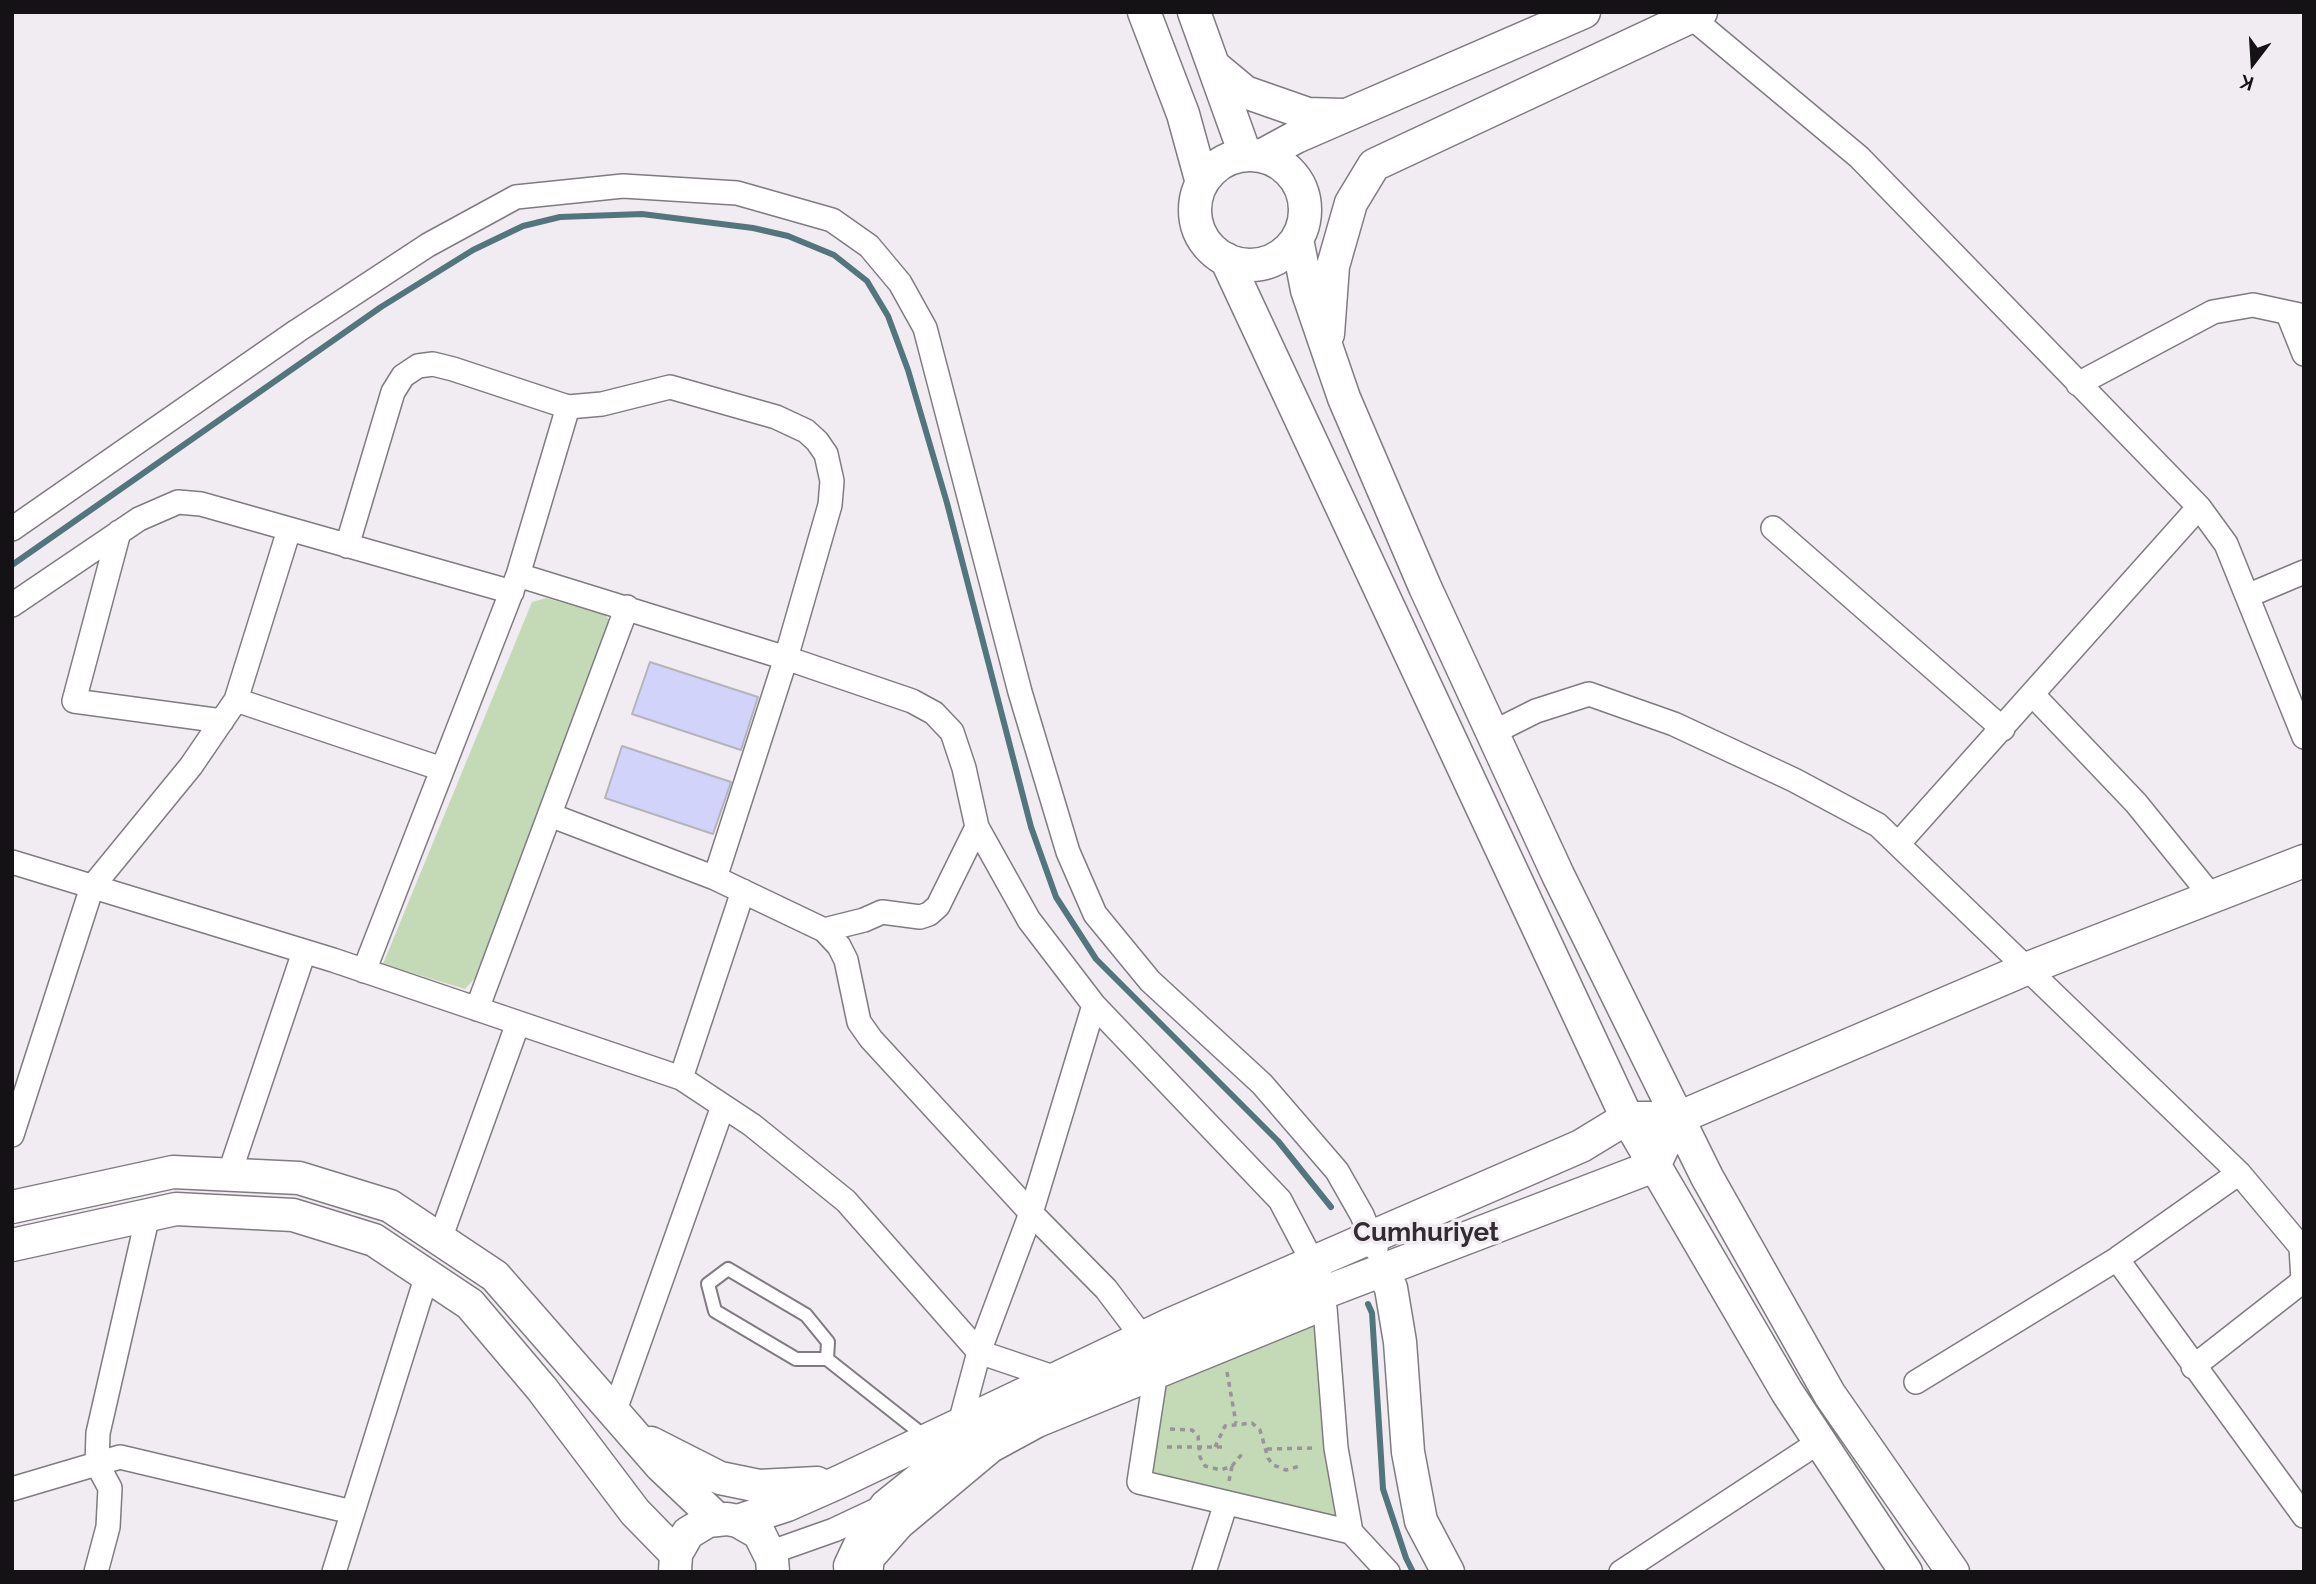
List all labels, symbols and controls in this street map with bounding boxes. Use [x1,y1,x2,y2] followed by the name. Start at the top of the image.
[2218,28,2288,98] north arrow
[2238,71,2256,95] text: K
[1353,1217,1499,1249] district label: Cumhuriyet

